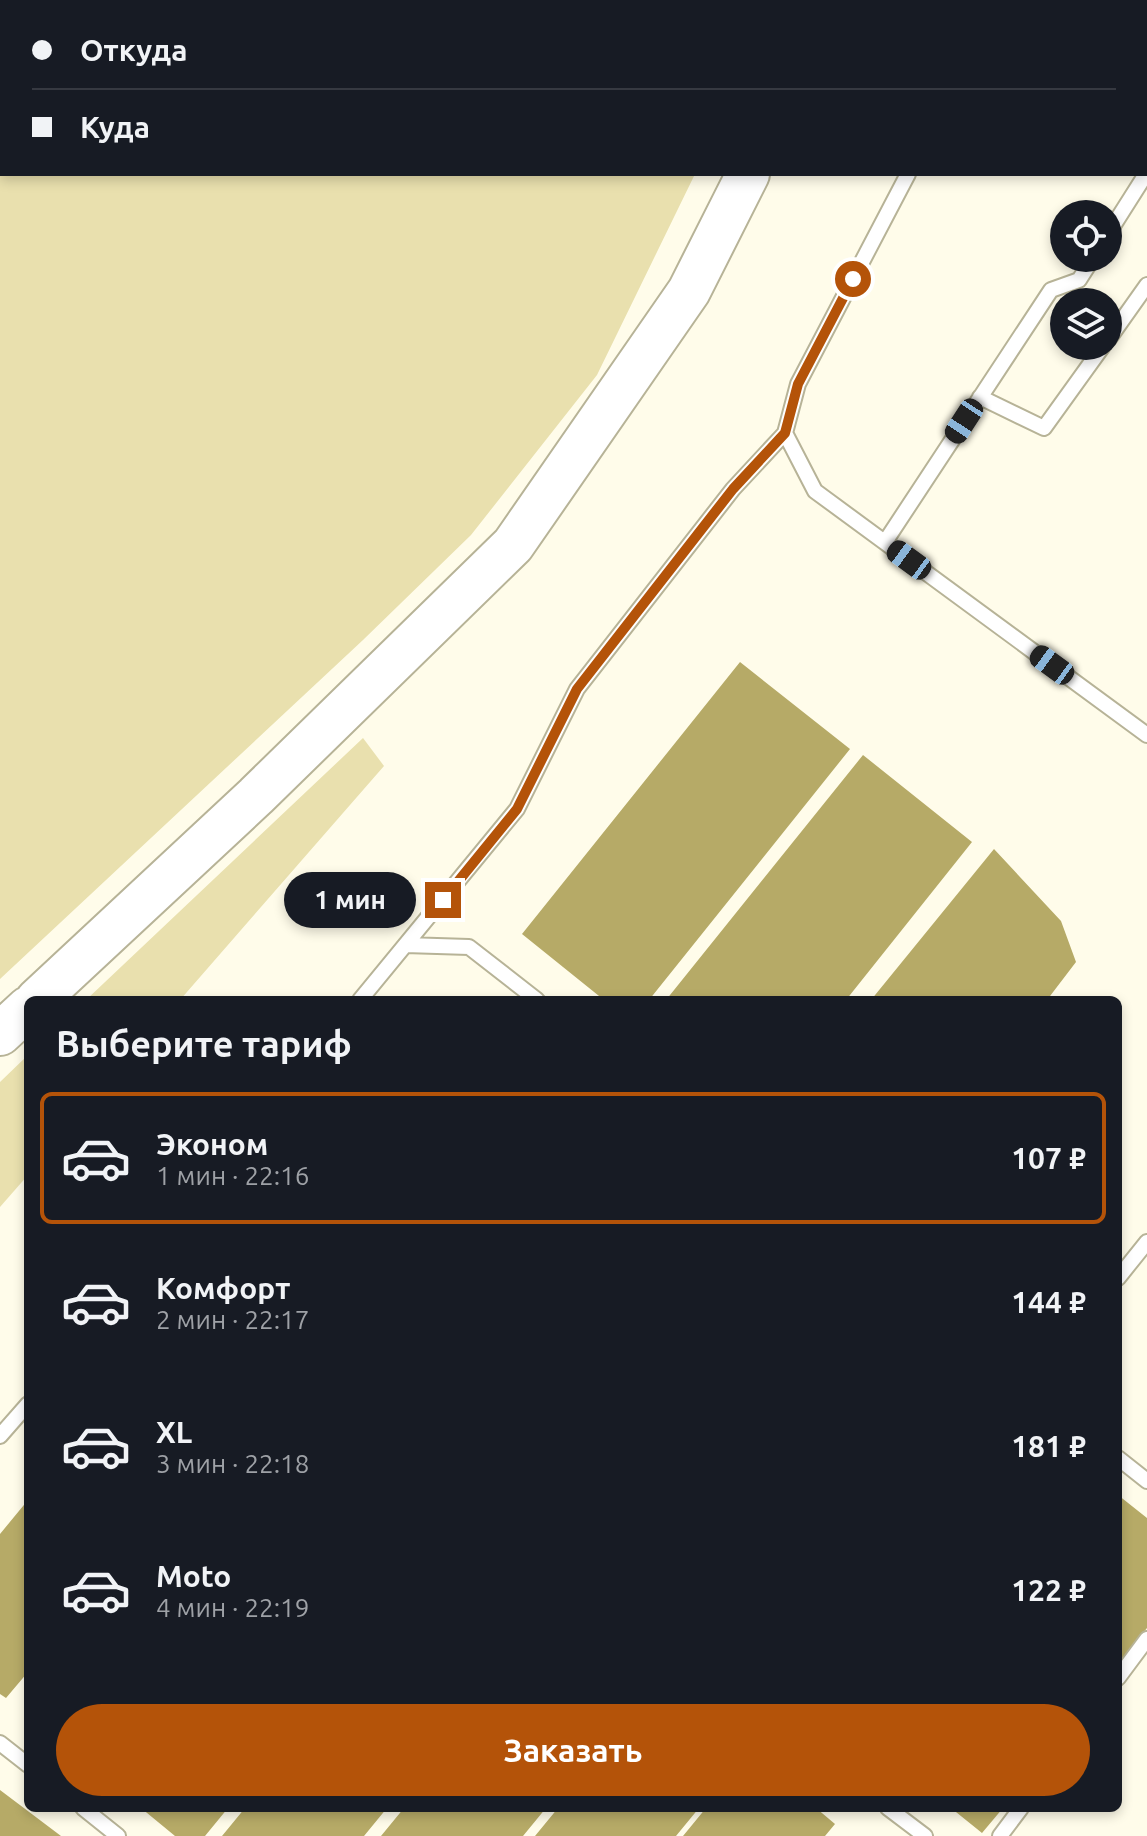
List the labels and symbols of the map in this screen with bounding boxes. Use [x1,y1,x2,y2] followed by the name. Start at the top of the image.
[835,261,871,297] route start
[941,394,987,448] car
[883,536,935,584] car
[1026,641,1078,689] car
[283,872,415,928] callout: 1 мин
[425,882,461,918] route end

